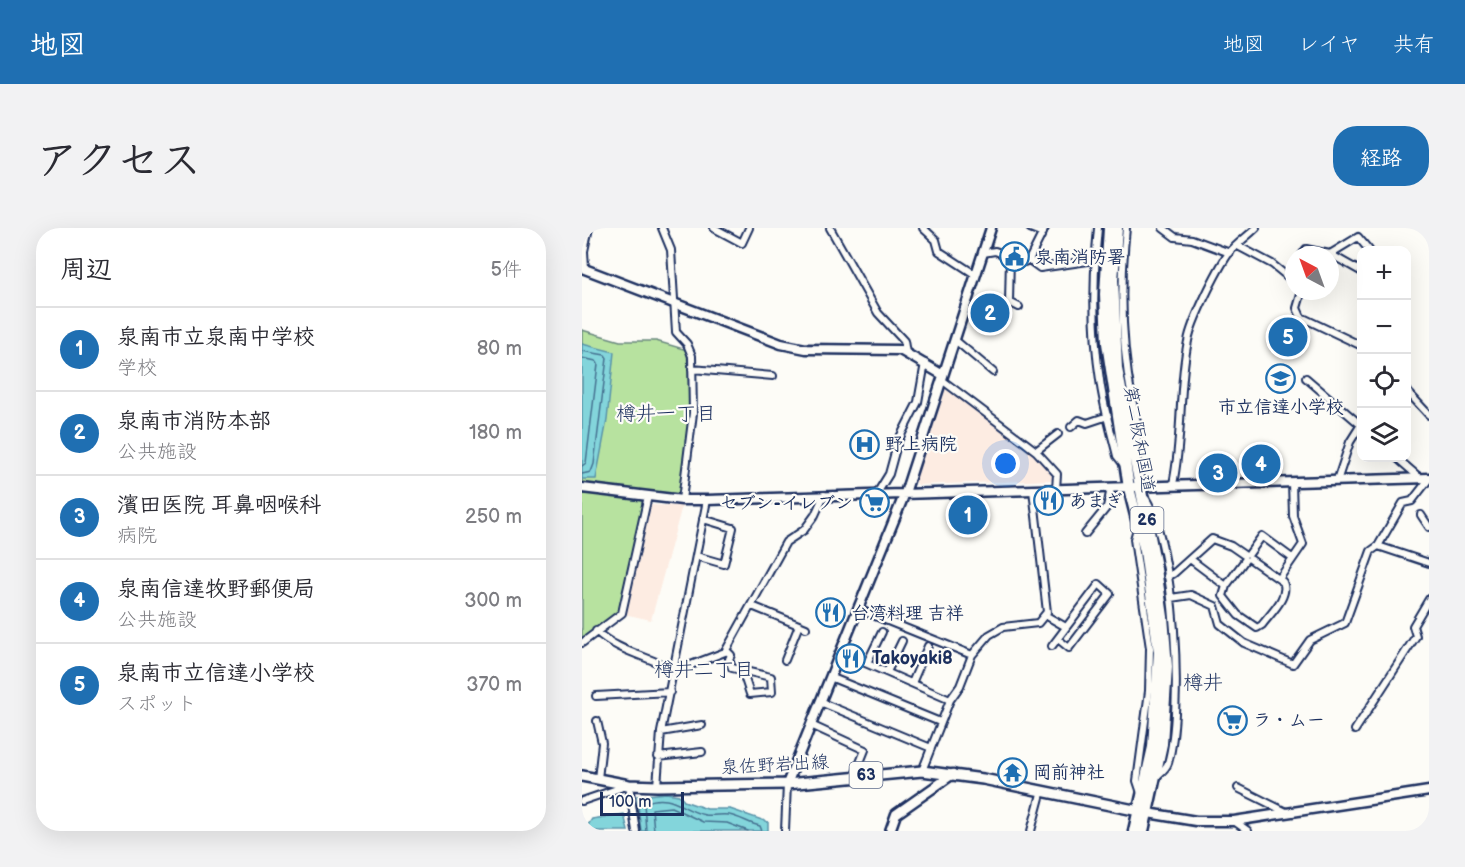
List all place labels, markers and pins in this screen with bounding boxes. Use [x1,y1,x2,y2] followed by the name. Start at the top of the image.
[998,241,1030,273] public building icon: 泉南消防署
[1035,247,1125,268] place label: 泉南消防署
[970,290,1010,335] pin: 2
[1268,314,1308,360] pin: 5
[1265,362,1297,394] school or university icon: 市立信達小学校
[1218,397,1344,418] place label: 市立信達小学校
[848,428,880,460] hospital icon: 野上病院
[885,434,957,455] place label: 野上病院
[1242,442,1280,486] pin: 4
[1198,450,1238,496] pin: 3
[1032,485,1064,517] restaurant icon: あまぎ
[858,487,890,519] supermarket icon: セブン-イレブン
[1069,491,1123,512] place label: あまぎ
[948,492,988,538] pin: 1
[720,493,853,514] place label: セブン-イレブン
[814,597,846,629] restaurant icon: 台湾料理 吉祥
[851,603,964,624] place label: 台湾料理 吉祥
[835,642,867,674] restaurant icon: Takoyaki8
[872,648,953,669] place label: Takoyaki8
[1216,704,1248,736] supermarket icon: ラ・ムー
[1253,710,1325,731] place label: ラ・ムー
[996,756,1028,788] temple icon: 岡前神社
[1033,762,1105,783] place label: 岡前神社

